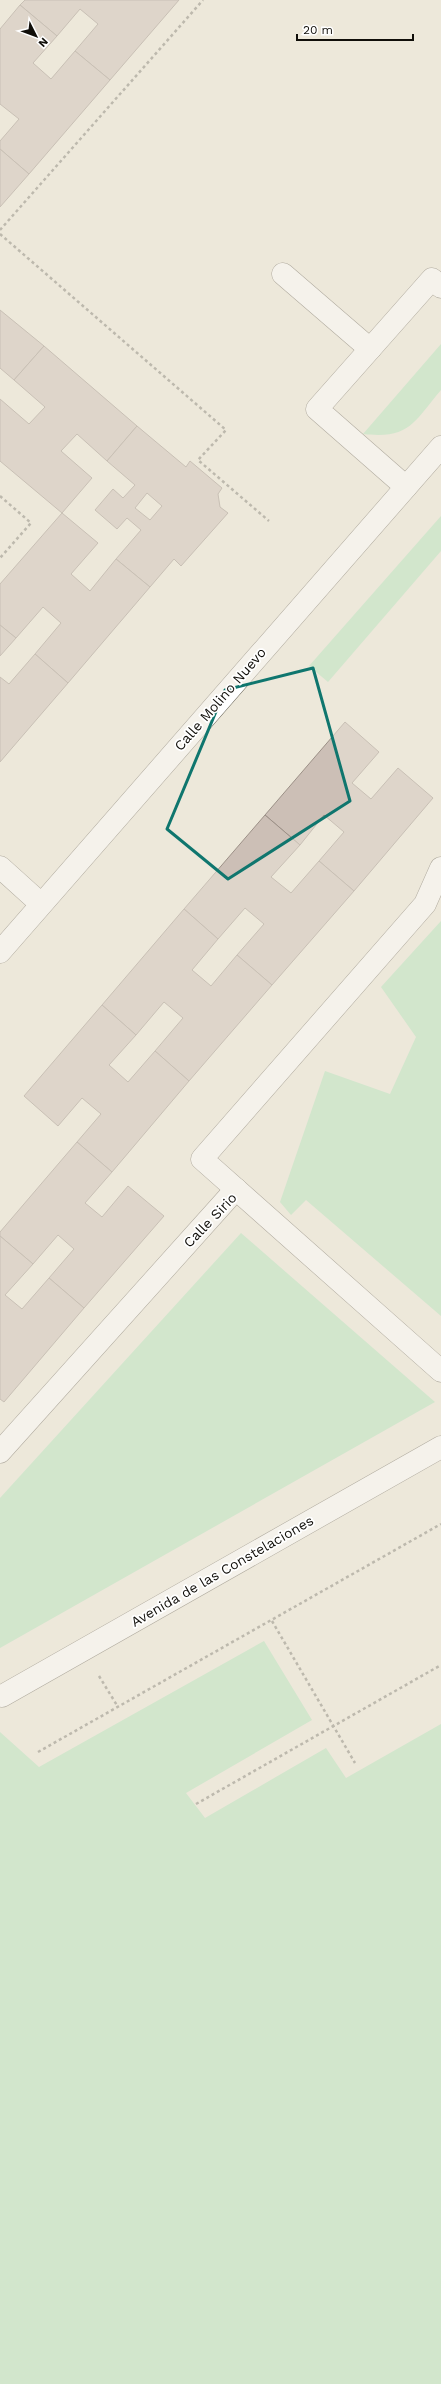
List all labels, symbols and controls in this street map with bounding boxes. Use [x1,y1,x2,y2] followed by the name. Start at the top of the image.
[16,16,56,56] north arrow
[297,16,413,42] scale bar
[303,23,333,37] text: 20 m
[36,35,51,50] text: N
[171,644,269,754] street label: Calle Molino Nuevo
[180,1189,240,1251] street label: Calle Sirio
[128,1512,316,1630] street label: Avenida de las Constelaciones

